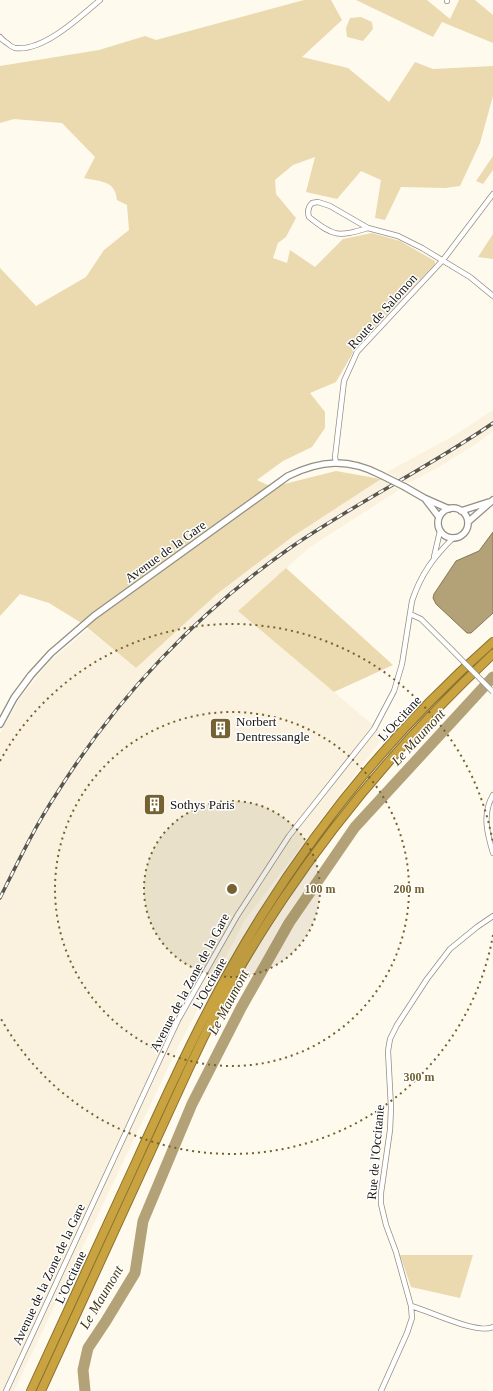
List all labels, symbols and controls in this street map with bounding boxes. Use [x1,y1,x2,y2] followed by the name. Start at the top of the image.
[345,270,420,352] street label: Route de Salomon
[122,517,209,586] street label: Avenue de la Gare
[375,692,424,744] street label: L'Occitane
[388,705,449,769] water label: Le Maumont
[236,714,310,744] place label: Norbert Dentressangle
[207,715,233,741] building icon: Norbert Dentressangle
[142,791,168,817] building icon: Sothys Paris
[170,797,235,812] place label: Sothys Paris
[225,882,239,896] centre of rings
[305,882,336,896] text: 100 m
[394,882,425,896] text: 200 m
[147,910,232,1054] street label: Avenue de la Zone de la Gare
[189,955,230,1012] street label: L'Occitane
[205,966,252,1038] water label: Le Maumont
[404,1070,435,1084] text: 300 m
[364,1104,387,1200] street label: Rue de l'Occitanie
[9,1201,88,1347] street label: Avenue de la Zone de la Gare
[52,1248,89,1306] street label: L'Occitane
[76,1262,127,1332] water label: Le Maumont

